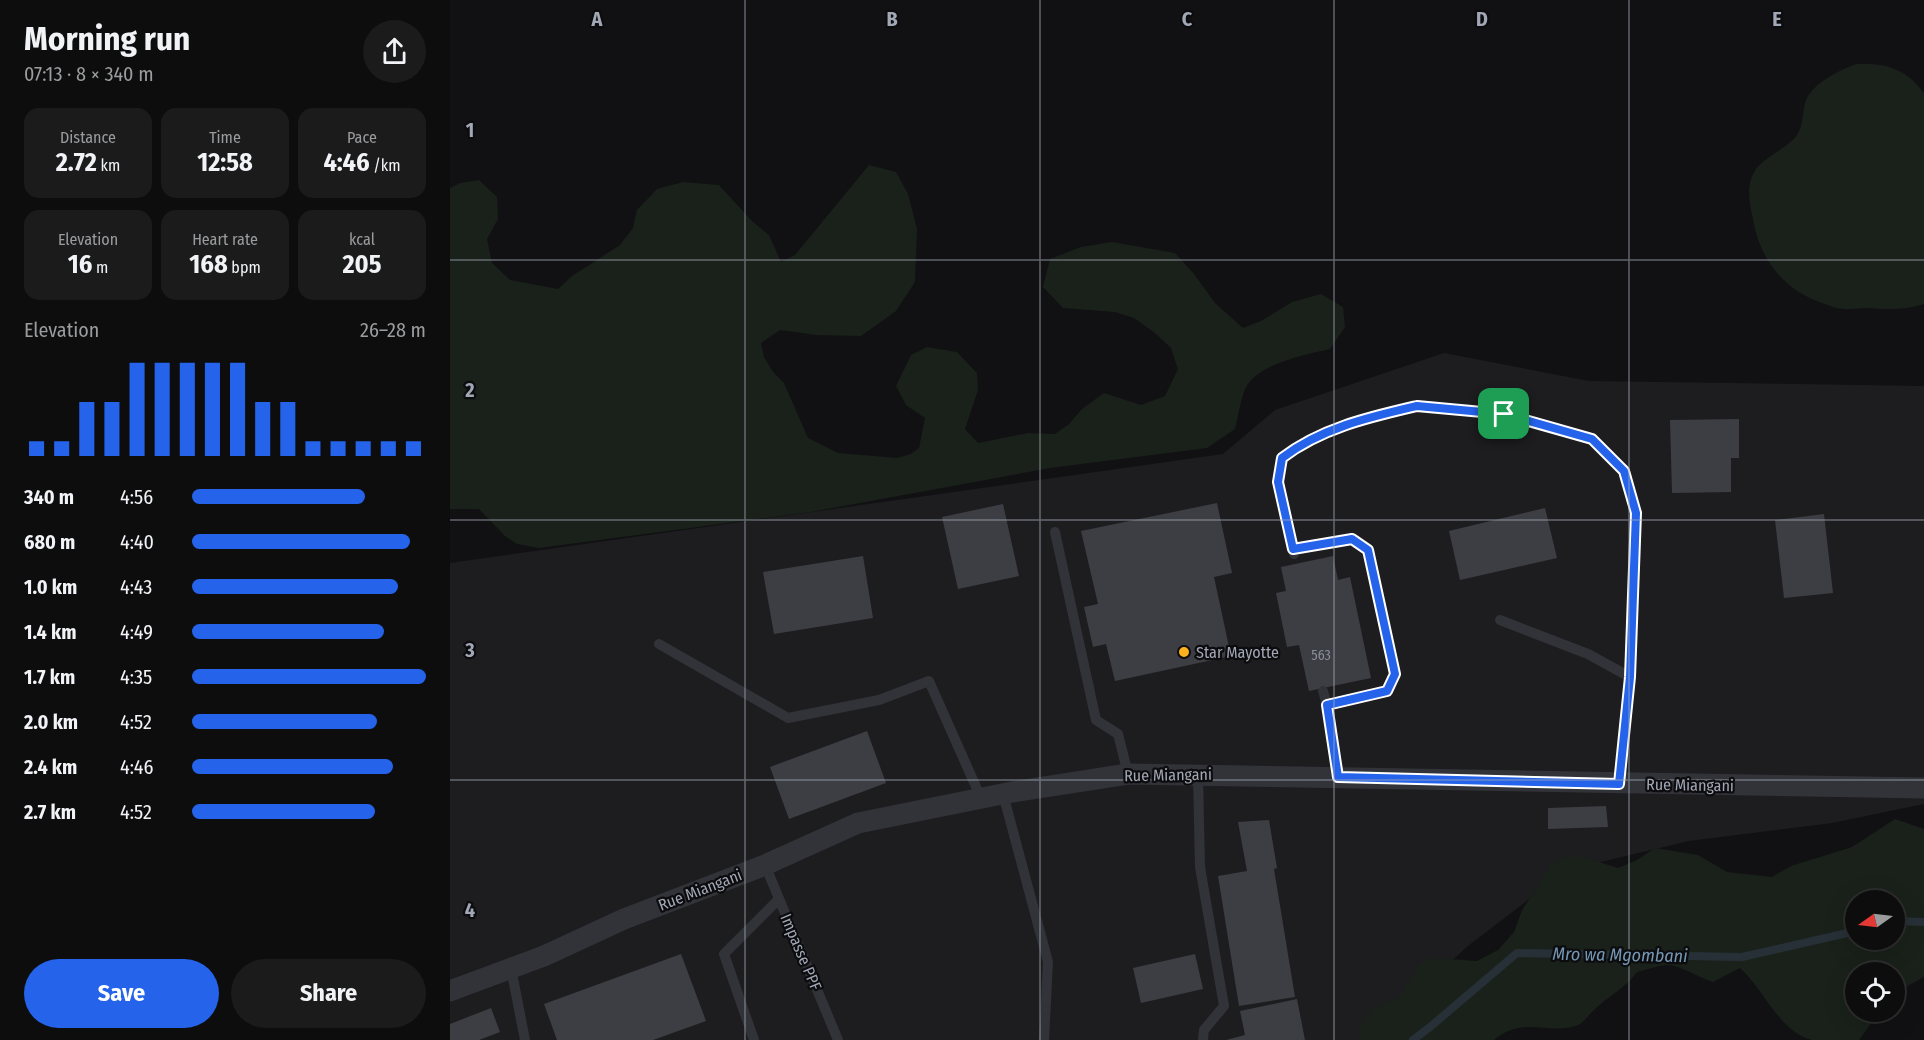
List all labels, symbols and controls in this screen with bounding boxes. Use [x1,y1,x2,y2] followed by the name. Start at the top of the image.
[591,7,604,31] text: A
[886,7,898,31] text: B
[1182,7,1193,31] text: C
[1476,7,1488,31] text: D
[1772,7,1782,31] text: E
[24,19,190,59] text: Morning run
[363,20,426,83] button: share
[24,62,154,86] text: 07:13 · 8 × 340 m
[466,118,474,142] text: 1
[60,128,116,147] text: Distance
[209,128,241,147] text: Time
[347,128,377,147] text: Pace
[56,147,97,178] text: 2.72
[197,147,253,178] text: 12:58
[323,147,370,178] text: 4:46
[97,156,120,175] text: km
[370,156,401,175] text: /km
[58,230,118,249] text: Elevation
[192,230,258,249] text: Heart rate
[349,230,375,249] text: kcal
[68,249,92,280] text: 16
[189,249,228,280] text: 168
[342,249,382,280] text: 205
[92,258,108,277] text: m
[228,258,261,277] text: bpm
[24,318,99,342] text: Elevation
[360,318,426,342] text: 26–28 m
[464,378,475,402] text: 2
[1478,388,1529,439] pin
[1487,397,1520,430] icon: arrive
[24,485,74,509] text: 340 m
[120,485,153,509] text: 4:56
[24,530,75,554] text: 680 m
[120,530,154,554] text: 4:40
[24,575,77,599] text: 1.0 km
[120,575,152,599] text: 4:43
[24,620,76,644] text: 1.4 km
[120,620,153,644] text: 4:49
[464,638,475,662] text: 3
[1196,643,1279,662] place label: Star Mayotte
[1177,645,1191,659] marker: Star Mayotte
[1311,647,1331,664] house number: 563
[24,665,75,689] text: 1.7 km
[120,665,152,689] text: 4:35
[24,710,78,734] text: 2.0 km
[120,710,152,734] text: 4:52
[24,755,77,779] text: 2.4 km
[120,755,153,779] text: 4:46
[1124,765,1212,785] street label: Rue Miangani
[1646,775,1734,795] street label: Rue Miangani
[24,800,76,824] text: 2.7 km
[120,800,152,824] text: 4:52
[656,865,744,915] street label: Rue Miangani
[1845,890,1905,950] north arrow
[1845,890,1905,1022] map controls
[465,898,475,922] text: 4
[776,911,826,993] street label: Impasse PPF
[1552,943,1688,967] water label: Mro wa Mgombani
[24,959,219,1028] button: Save
[231,959,426,1028] button: Share
[1845,962,1905,1022] button: locate

